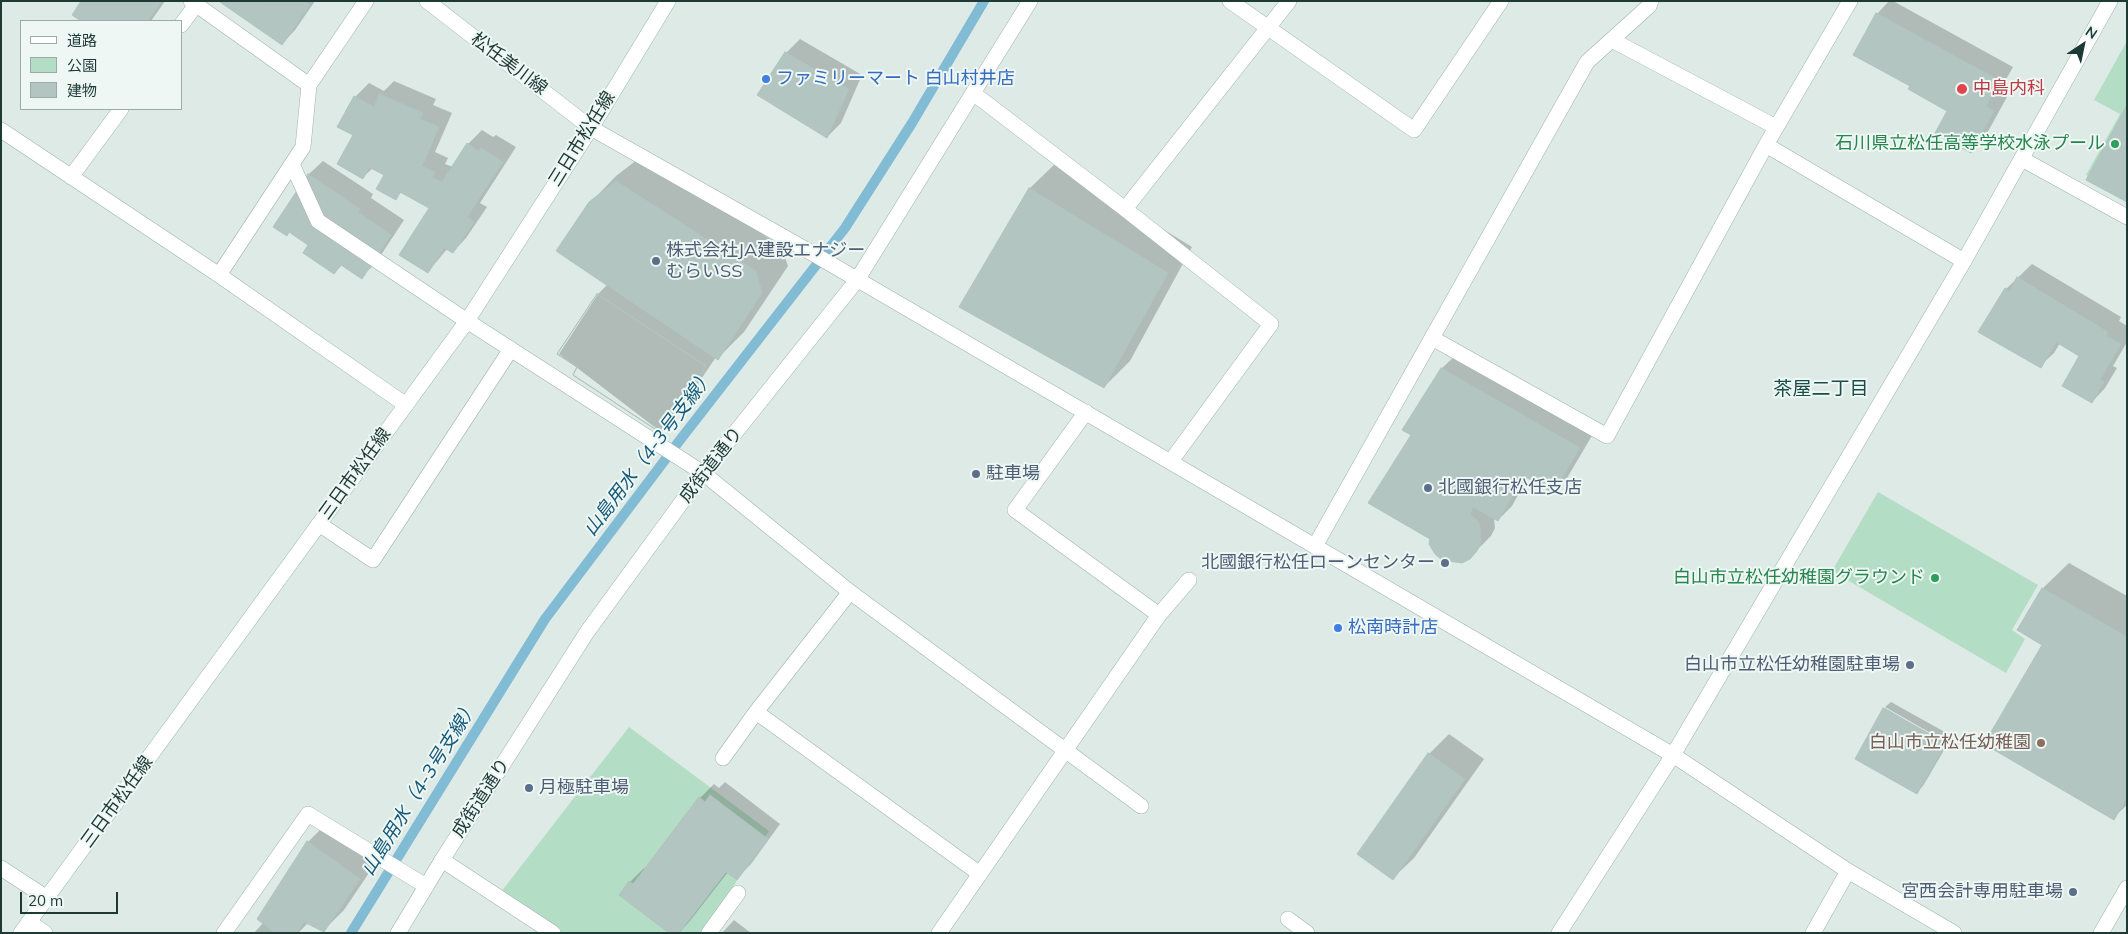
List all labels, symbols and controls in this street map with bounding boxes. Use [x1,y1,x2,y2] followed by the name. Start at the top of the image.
[20,20,182,110] legend
[2058,20,2108,70] north arrow
[2082,22,2101,43] text: N
[467,28,551,100] street label: 松任美川線
[67,31,97,50] text: 道路
[67,56,97,75] text: 公園
[776,68,1015,90] place label: ファミリーマート 白山村井店
[760,73,772,85] marker: ファミリーマート 白山村井店
[1973,78,2045,100] place label: 中島内科
[67,81,97,100] text: 建物
[1955,82,1969,96] marker: 中島内科
[544,87,620,191] street label: 三日市松任線
[1835,133,2105,155] place label: 石川県立松任高等学校水泳プール
[2109,138,2121,150] marker: 石川県立松任高等学校水泳プール
[666,240,865,282] place label: 株式会社JA建設エナジー むらいSS
[650,255,662,267] marker: 株式会社JA建設エナジー むらいSS
[579,366,719,540] water label: 山島用水（4-3号支線）
[1774,378,1868,400] district label: 茶屋二丁目
[675,423,747,507] street label: 成街道通り
[315,424,395,524] street label: 三日市松任線
[986,463,1040,485] place label: 駐車場
[970,468,982,480] marker: 駐車場
[1438,477,1582,499] place label: 北國銀行松任支店
[1422,482,1434,494] marker: 北國銀行松任支店
[1201,552,1435,574] place label: 北國銀行松任ローンセンター
[1439,557,1451,569] marker: 北國銀行松任ローンセンター
[1673,567,1925,589] place label: 白山市立松任幼稚園グラウンド
[1929,572,1941,584] marker: 白山市立松任幼稚園グラウンド
[1348,617,1438,639] place label: 松南時計店
[1332,622,1344,634] marker: 松南時計店
[1684,654,1900,676] place label: 白山市立松任幼稚園駐車場
[1904,659,1916,671] marker: 白山市立松任幼稚園駐車場
[357,696,483,880] water label: 山島用水（4-3号支線）
[1869,732,2031,754] place label: 白山市立松任幼稚園
[2035,737,2047,749] marker: 白山市立松任幼稚園
[77,752,157,852] street label: 三日市松任線
[447,754,515,842] street label: 成街道通り
[539,777,629,799] place label: 月極駐車場
[523,782,535,794] marker: 月極駐車場
[1901,881,2063,903] place label: 宮西会計専用駐車場
[22,882,120,914] scale bar
[2067,886,2079,898] marker: 宮西会計専用駐車場
[28,891,63,910] text: 20 m

